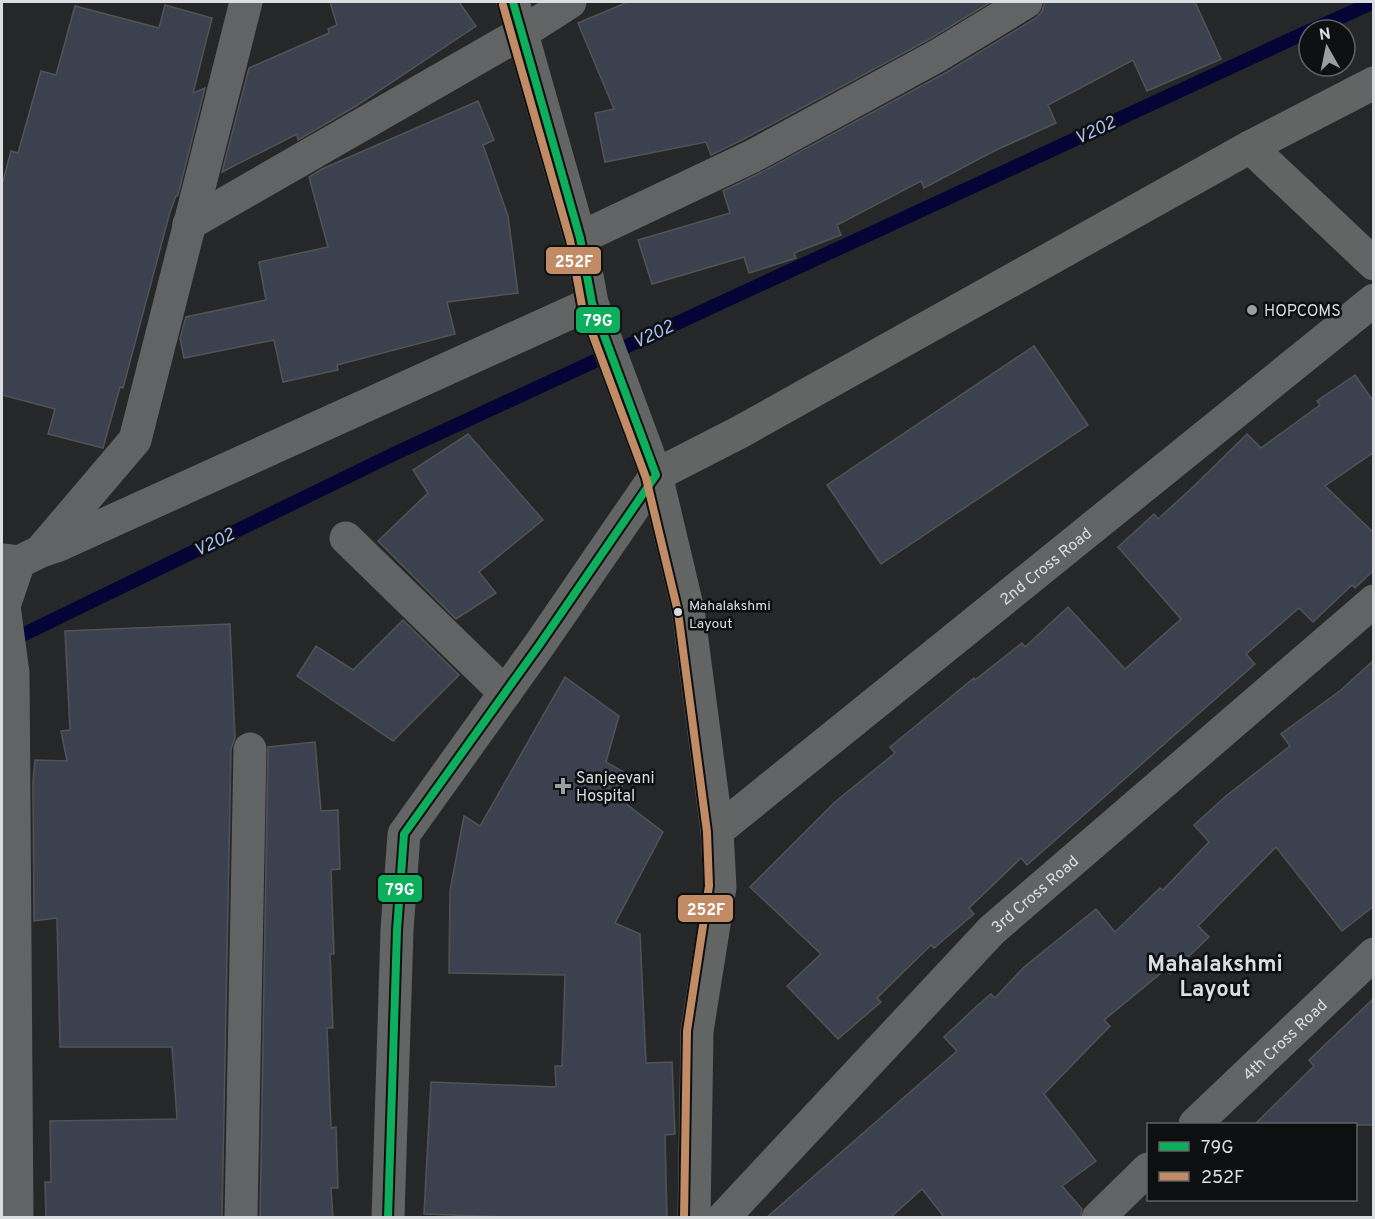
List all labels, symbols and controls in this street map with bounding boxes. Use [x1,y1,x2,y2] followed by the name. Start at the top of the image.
[1297,18,1357,78] north arrow
[1318,24,1332,46] text: N
[1072,112,1120,151] water label: V202
[545,246,602,275] line badge: 252F
[555,253,593,273] text: 252F
[1264,302,1341,322] place label: HOPCOMS
[1245,303,1259,317] marker: HOPCOMS
[575,306,621,334] line badge: 79G
[583,312,613,332] text: 79G
[630,316,678,355] water label: V202
[191,523,239,563] water label: V202
[996,524,1097,610] street label: 2nd Cross Road
[689,598,771,633] place label: Mahalakshmi Layout
[672,606,684,618] marker: Mahalakshmi Layout
[576,769,655,807] place label: Sanjeevani Hospital
[554,777,572,795] marker: Sanjeevani Hospital
[988,852,1084,938] street label: 3rd Cross Road
[377,874,423,903] line badge: 79G
[385,881,415,901] text: 79G
[677,894,734,923] line badge: 252F
[687,901,725,921] text: 252F
[1147,952,1283,1004] district label: Mahalakshmi Layout
[1239,996,1332,1086] street label: 4th Cross Road
[1147,1123,1357,1201] legend
[1201,1137,1234,1160] text: 79G
[1201,1167,1244,1190] text: 252F

